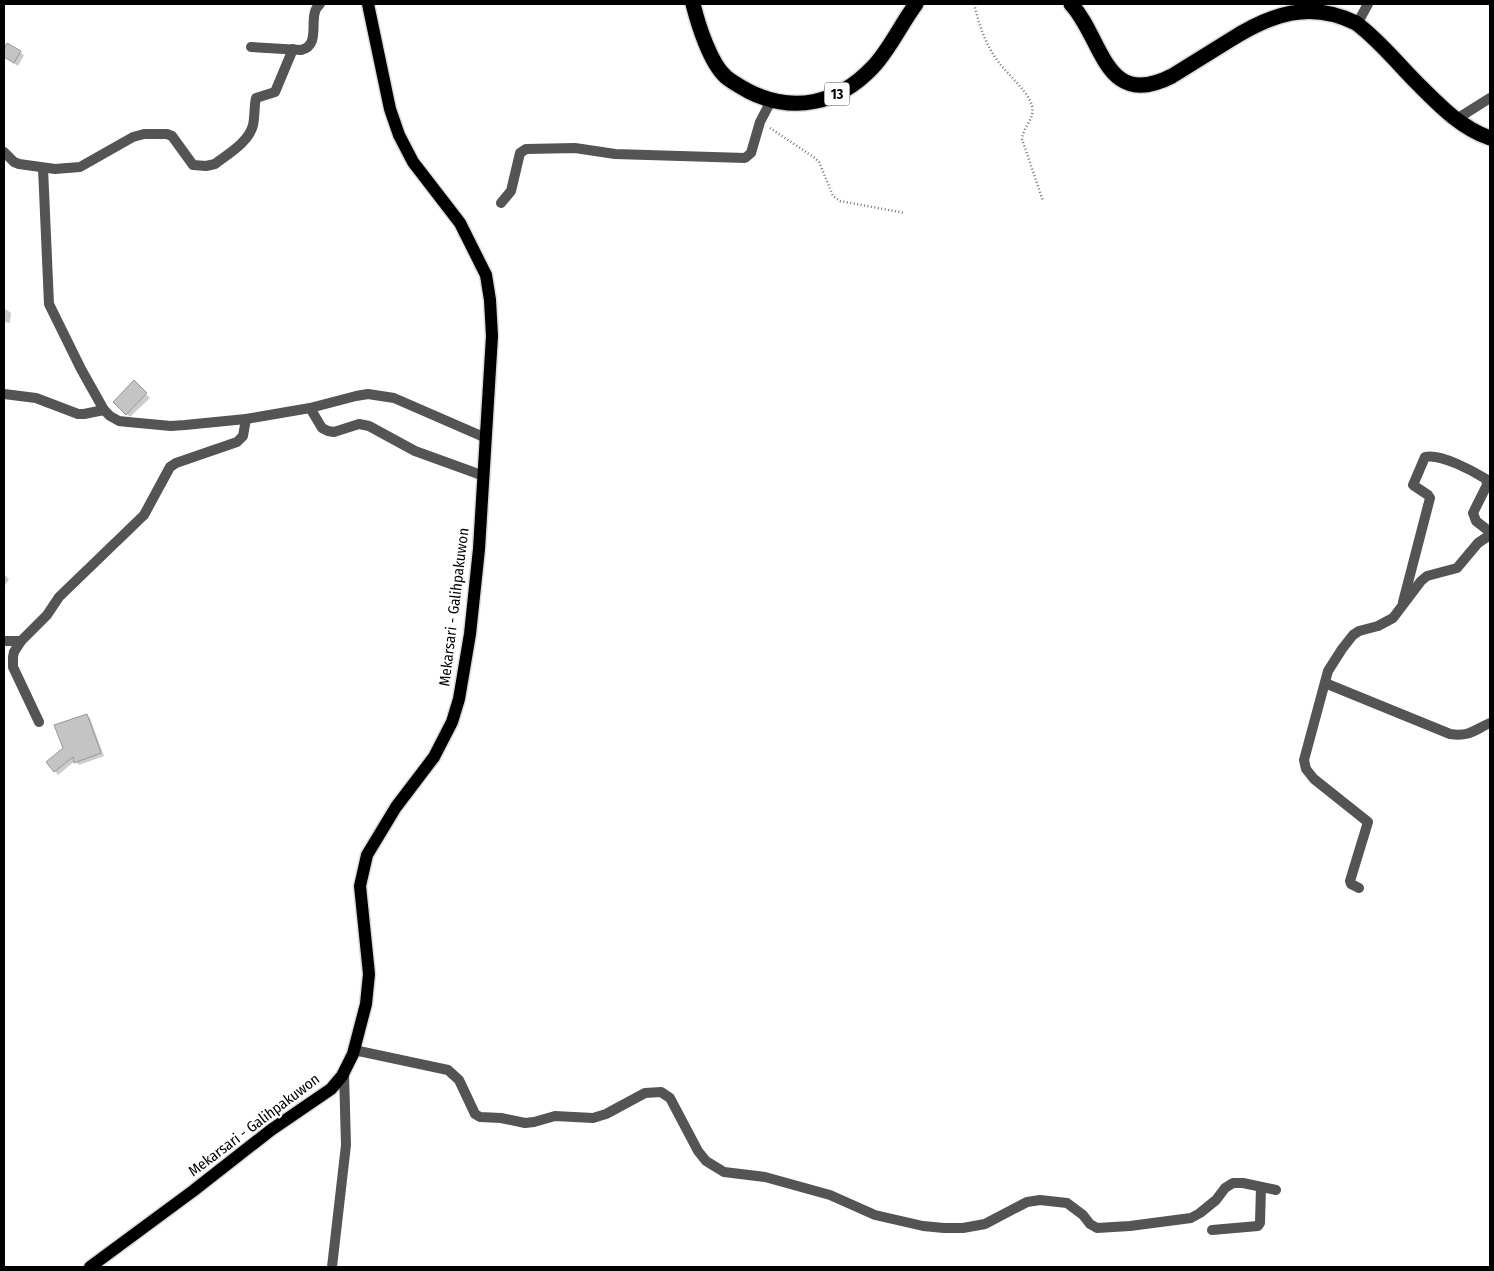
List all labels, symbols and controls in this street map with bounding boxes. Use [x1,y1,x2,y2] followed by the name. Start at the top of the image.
[824,82,850,106] road number: 13
[435,527,473,687] street label: Mekarsari - Galihpakuwon
[185,1070,323,1180] street label: Mekarsari - Galihpakuwon

